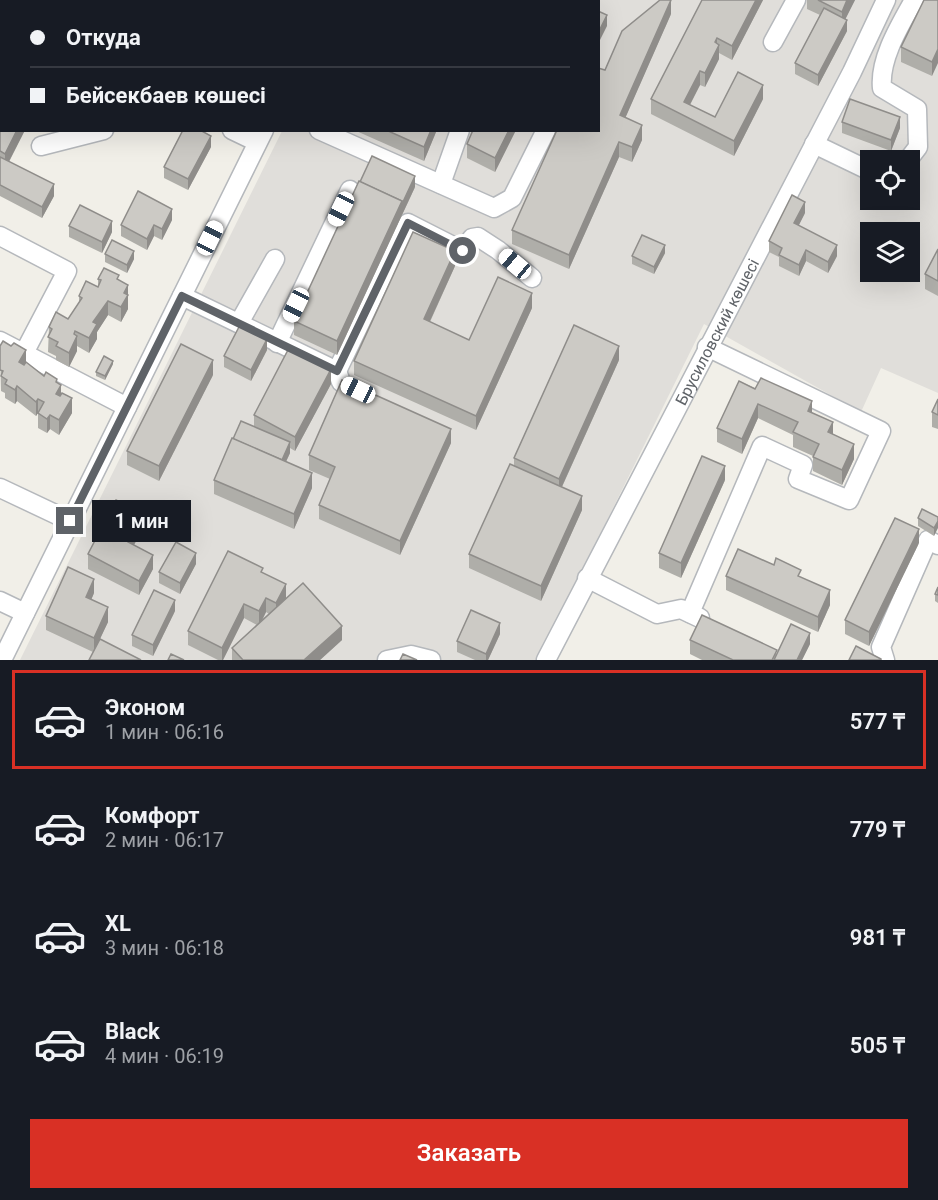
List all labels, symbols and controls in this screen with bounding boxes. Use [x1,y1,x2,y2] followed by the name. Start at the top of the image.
[66,25,141,50] text: Откуда
[66,83,266,108] text: Бейсекбаев көшесі
[860,150,920,282] map controls
[860,150,920,210] button: locate
[325,189,357,229] car
[194,218,226,258] car
[860,222,920,282] button: layers
[449,237,476,264] route start
[495,246,535,282] car
[671,255,763,408] street label: Брусиловский көшесі
[280,285,312,325] car
[338,374,378,406] car
[91,500,190,542] callout: 1 мин
[56,507,83,534] route end
[114,509,169,533] text: 1 мин
[33,693,87,747] icon: car
[105,695,185,720] text: Эконом
[850,709,905,734] text: 577 ₸
[105,720,224,744] text: 1 мин · 06:16
[33,801,87,855] icon: car
[105,803,200,828] text: Комфорт
[850,817,905,842] text: 779 ₸
[105,828,224,852] text: 2 мин · 06:17
[33,909,87,963] icon: car
[105,911,131,936] text: XL
[850,925,905,950] text: 981 ₸
[105,936,224,960] text: 3 мин · 06:18
[33,1017,87,1071] icon: car
[105,1019,160,1044] text: Black
[850,1033,905,1058] text: 505 ₸
[105,1044,224,1068] text: 4 мин · 06:19
[30,1119,908,1188] button: Заказать

